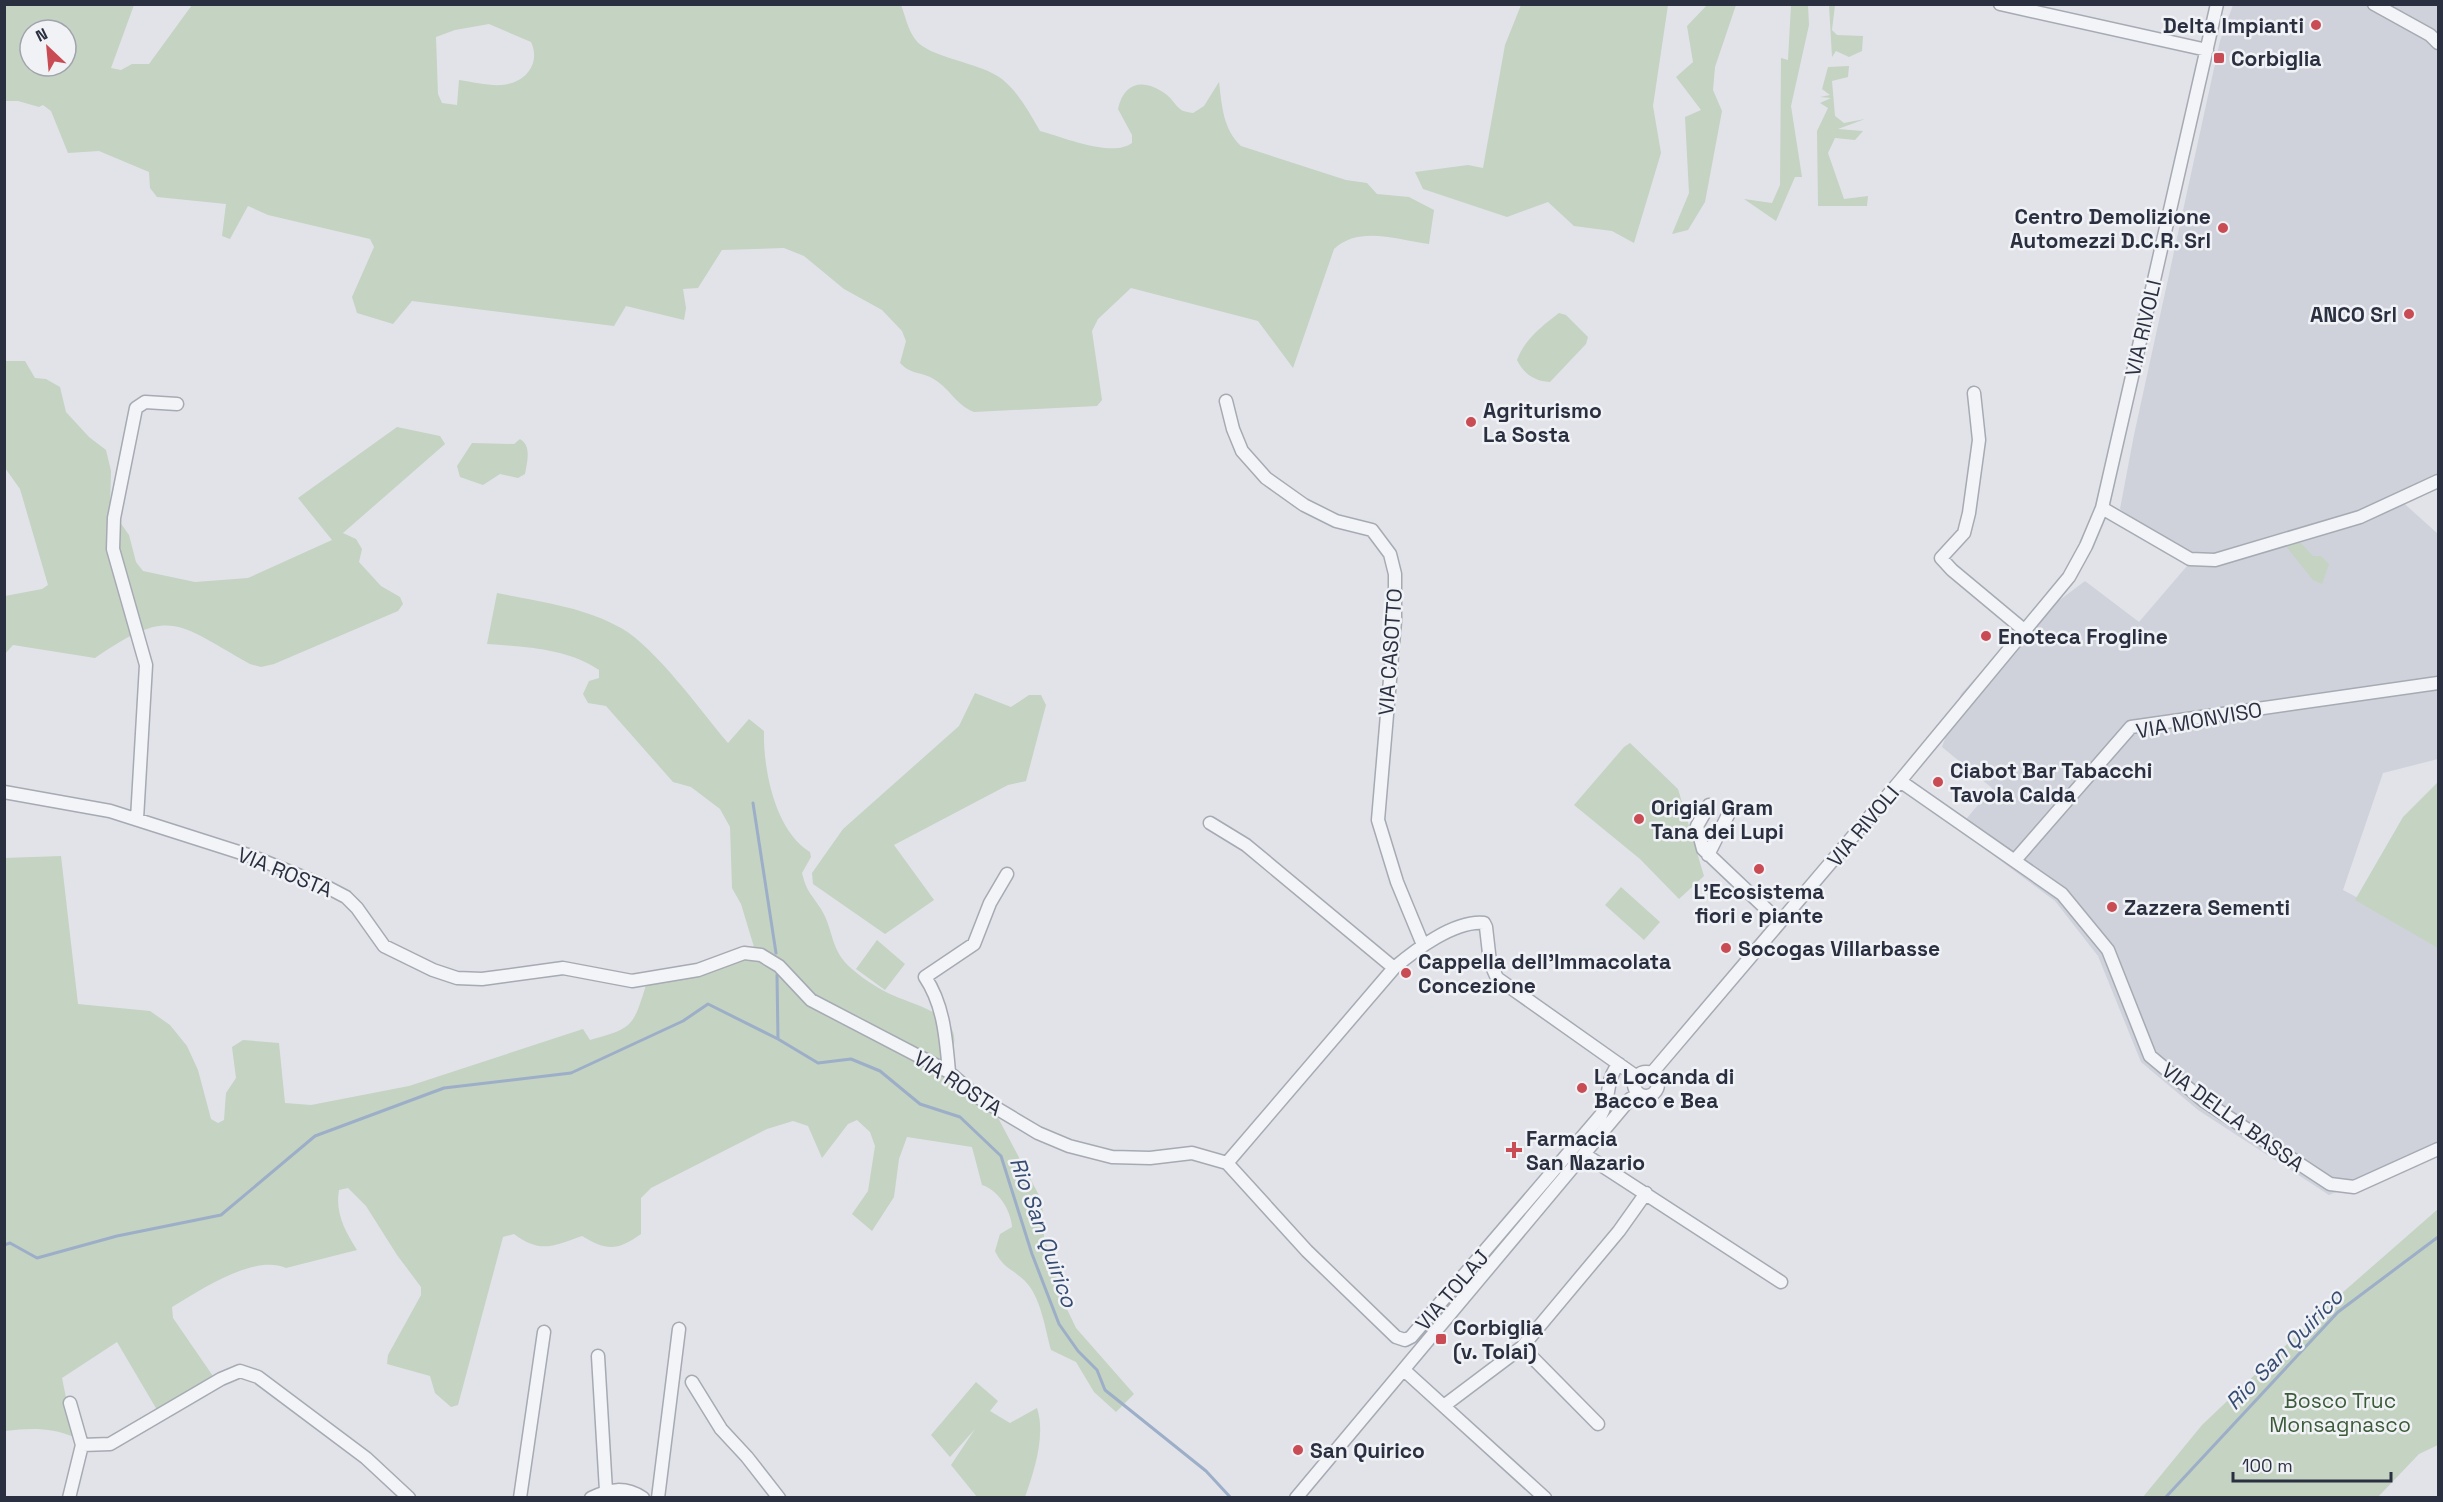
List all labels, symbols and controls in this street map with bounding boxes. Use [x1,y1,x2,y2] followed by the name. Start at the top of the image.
[2163,12,2304,39] place label: Delta Impianti
[18,18,78,78] north arrow
[2309,18,2323,32] marker: Delta Impianti
[32,23,51,47] text: N
[2231,45,2321,72] place label: Corbiglia
[2212,51,2226,65] marker: Corbiglia
[2010,203,2211,254] place label: Centro Demolizione Automezzi D.C.R. Srl
[2216,221,2230,235] marker: Centro Demolizione Automezzi D.C.R. Srl
[2119,277,2167,379] street label: VIA RIVOLI
[2310,301,2397,328] place label: ANCO Srl
[2402,307,2416,321] marker: ANCO Srl
[1483,397,1602,448] place label: Agriturismo La Sosta
[1464,415,1478,429] marker: Agriturismo La Sosta
[1372,588,1408,716] street label: VIA CASOTTO
[1998,623,2168,650] place label: Enoteca Frogline
[1979,629,1993,643] marker: Enoteca Frogline
[2134,696,2264,744] street label: VIA MONVISO
[1950,757,2152,808] place label: Ciabot Bar Tabacchi Tavola Calda
[1931,775,1945,789] marker: Ciabot Bar Tabacchi Tavola Calda
[1821,780,1905,872] street label: VIA RIVOLI
[1651,794,1784,845] place label: Origial Gram Tana dei Lupi
[1632,812,1646,826] marker: Origial Gram Tana dei Lupi
[234,841,336,903] street label: VIA ROSTA
[1752,862,1766,876] marker: L'Ecosistema fiori e piante
[1694,878,1824,929] place label: L'Ecosistema fiori e piante
[2124,894,2290,921] place label: Zazzera Sementi
[2105,900,2119,914] marker: Zazzera Sementi
[1738,935,1940,962] place label: Socogas Villarbasse
[1719,941,1733,955] marker: Socogas Villarbasse
[1418,948,1671,999] place label: Cappella dell'Immacolata Concezione
[1399,966,1413,980] marker: Cappella dell'Immacolata Concezione
[909,1044,1007,1122] street label: VIA ROSTA
[2157,1056,2309,1178] street label: VIA DELLA BASSA
[1594,1063,1734,1114] place label: La Locanda di Bacco e Bea
[1575,1081,1589,1095] marker: La Locanda di Bacco e Bea
[1526,1125,1645,1176] place label: Farmacia San Nazario
[1507,1143,1521,1157] marker: Farmacia San Nazario
[1004,1153,1085,1312] water label: Rio San Quirico
[1409,1244,1495,1336] street label: VIA TOLAJ
[2219,1282,2350,1415] water label: Rio San Quirico
[1453,1314,1543,1365] place label: Corbiglia (v. Tolai)
[1434,1332,1448,1346] marker: Corbiglia (v. Tolai)
[2269,1387,2411,1438] park label: Bosco Truc Monsagnasco
[1310,1437,1425,1464] place label: San Quirico
[1291,1443,1305,1457] marker: San Quirico
[2233,1445,2390,1483] scale bar
[2242,1454,2293,1477] text: 100 m

